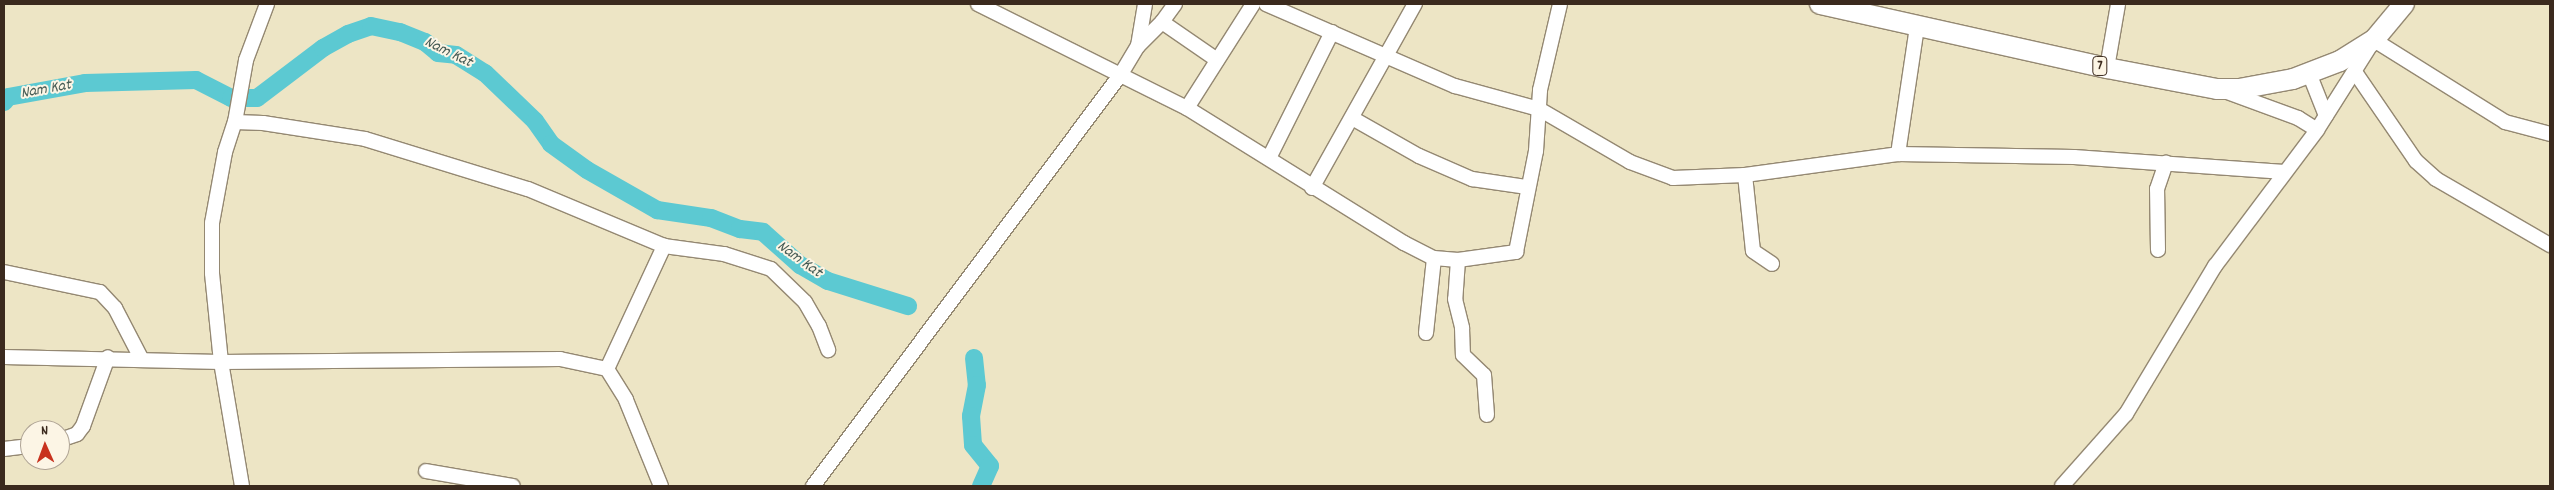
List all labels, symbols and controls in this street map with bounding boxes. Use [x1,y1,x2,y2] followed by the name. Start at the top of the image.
[421,33,475,73] water label: Nam Kat
[2091,54,2109,78] road number: 7
[19,76,73,104] water label: Nam Kat
[773,237,825,283] water label: Nam Kat
[20,420,70,470] north arrow
[41,421,48,441] text: N

